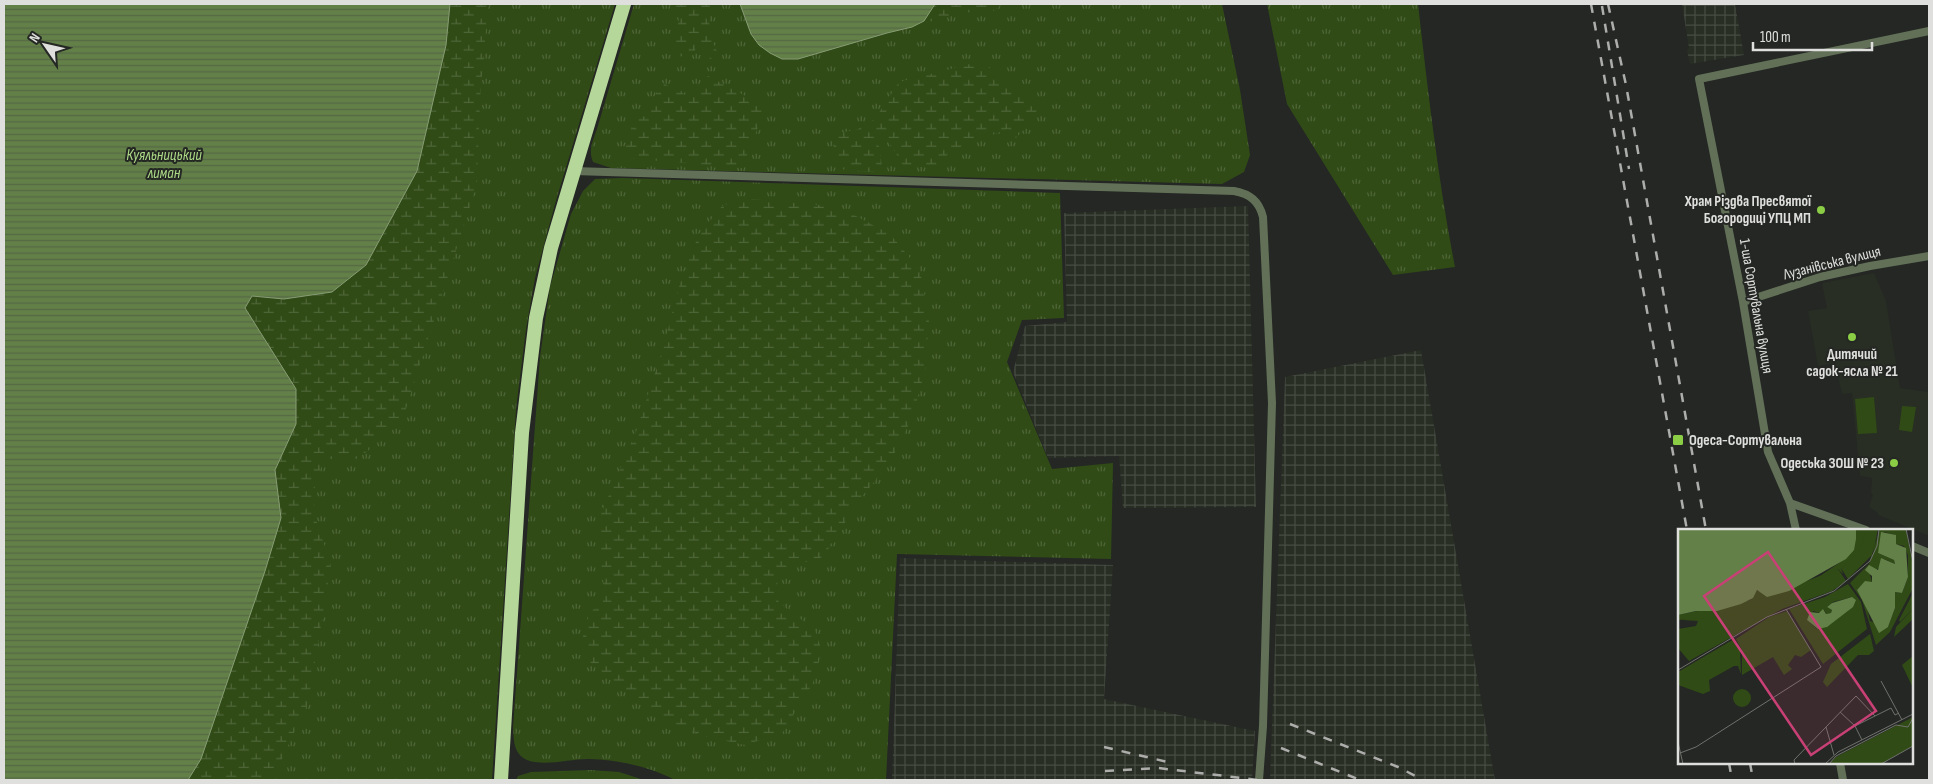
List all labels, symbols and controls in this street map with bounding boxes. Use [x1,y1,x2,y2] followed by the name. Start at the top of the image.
[20,20,70,70] north arrow
[1753,20,1872,52] scale bar
[1760,28,1791,47] text: 100 m
[25,30,44,46] text: N
[126,146,202,183] water label: Куяльницький лиман
[1684,192,1812,228] place label: Храм Різдва Пресвятої Богородиці УПЦ МП
[1815,204,1827,216] marker: Храм Різдва Пресвятої Богородиці УПЦ МП
[1735,237,1777,375] street label: 1-ша Сортувальна вулиця
[1780,242,1883,284] street label: Лузанівська вулиця
[1846,331,1858,343] marker: Дитячий садок-ясла № 21
[1806,345,1898,381] place label: Дитячий садок-ясла № 21
[1689,431,1802,450] place label: Одеса-Сортувальна
[1671,433,1685,447] marker: Одеса-Сортувальна
[1780,454,1884,473] place label: Одеська ЗОШ № 23
[1888,457,1900,469] marker: Одеська ЗОШ № 23
[1678,529,1913,764] inset map

